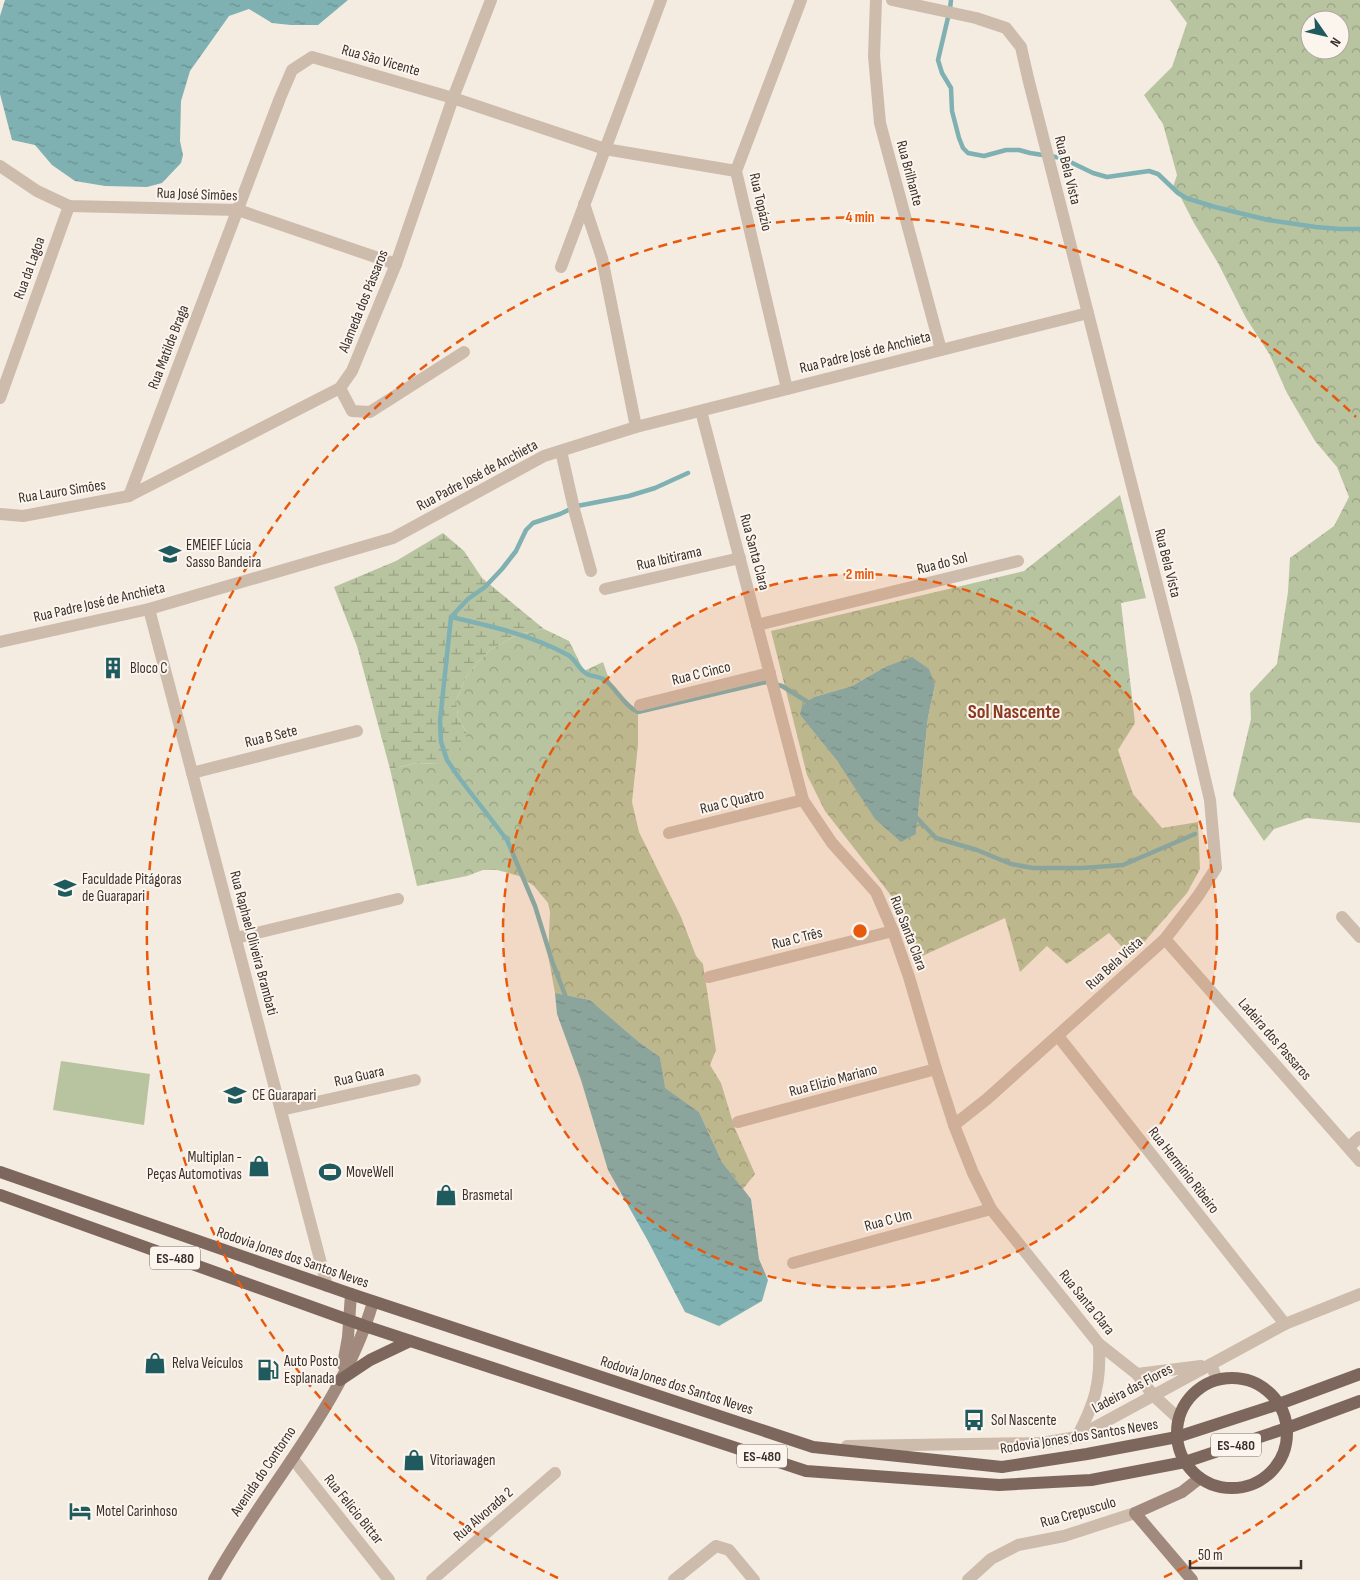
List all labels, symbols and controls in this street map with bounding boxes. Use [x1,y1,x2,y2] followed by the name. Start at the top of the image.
[1300,10,1350,60] north arrow
[1326,34,1345,50] text: N
[339,40,422,81] street label: Rua São Vicente
[1050,134,1085,207] street label: Rua Bela Vista
[892,138,927,208] street label: Rua Brilhante
[745,171,776,233] street label: Rua Topázio
[156,184,238,205] street label: Rua José Simões
[846,208,874,227] text: 4 min
[9,234,50,302] street label: Rua da Lagoa
[334,247,393,356] street label: Alameda dos Pássaros
[144,302,193,392] street label: Rua Matilde Braga
[798,327,933,378] street label: Rua Padre José de Anchieta
[413,435,541,515] street label: Rua Padre José de Anchieta
[17,475,107,508] street label: Rua Lauro Simões
[735,512,774,593] street label: Rua Santa Clara
[1150,527,1185,600] street label: Rua Bela Vista
[186,536,261,572] place label: EMEIEF Lúcia Sasso Bandeira
[157,541,183,567] school or university icon: EMEIEF Lúcia Sasso Bandeira
[635,542,704,575] street label: Rua Ibitirama
[915,548,969,579] street label: Rua do Sol
[846,565,874,584] text: 2 min
[32,578,167,627] street label: Rua Padre José de Anchieta
[100,655,126,681] building icon: Bloco C
[670,657,732,690] street label: Rua C Cinco
[130,659,168,678] place label: Bloco C
[968,700,1060,724] district label: Sol Nascente
[243,721,299,752] street label: Rua B Sete
[698,784,766,819] street label: Rua C Quatro
[225,869,282,1018] street label: Rua Raphael Oliveira Brambati
[82,870,182,906] place label: Faculdade Pitágoras de Guarapari
[52,875,78,901] school or university icon: Faculdade Pitágoras de Guarapari
[886,893,932,973] street label: Rua Santa Clara
[851,922,869,940] centre of rings
[770,923,824,954] street label: Rua C Três
[1082,933,1147,994] street label: Rua Bela Vista
[1234,994,1316,1084] street label: Ladeira dos Passaros
[787,1060,879,1101] street label: Rua Elizio Mariano
[332,1061,386,1091] street label: Rua Guara
[222,1082,248,1108] school or university icon: CE Guarapari
[252,1086,317,1105] place label: CE Guarapari
[1144,1123,1223,1217] street label: Rua Herminio Ribeiro
[147,1148,242,1184] place label: Multiplan - Peças Automotivas
[246,1153,272,1179] shop icon: Multiplan - Peças Automotivas
[317,1159,343,1185] sports icon: MoveWell
[346,1163,394,1182] place label: MoveWell
[433,1182,459,1208] shop icon: Brasmetal
[462,1186,513,1205] place label: Brasmetal
[862,1205,914,1236] street label: Rua C Um
[214,1222,371,1292] street label: Rodovia Jones dos Santos Neves
[150,1246,200,1270] road number: ES-480
[1055,1266,1119,1339] street label: Rua Santa Clara
[142,1350,168,1376] shop icon: Relva Veículos
[283,1352,338,1388] place label: Auto Posto Esplanada
[598,1352,756,1419] street label: Rodovia Jones dos Santos Neves
[172,1354,243,1373] place label: Relva Veículos
[255,1357,281,1383] fuel station icon: Auto Posto Esplanada
[1089,1359,1176,1418] street label: Ladeira das Flores
[961,1407,987,1433] bus stop icon: Sol Nascente
[991,1411,1057,1430] place label: Sol Nascente
[999,1415,1159,1458] street label: Rodovia Jones dos Santos Neves
[226,1423,300,1521] street label: Avenida do Contorno
[1211,1434,1261,1456] road number: ES-480
[737,1444,787,1468] road number: ES-480
[401,1447,427,1473] shop icon: Vitoriawagen
[430,1451,495,1470] place label: Vitoriawagen
[320,1470,388,1549] street label: Rua Felicio Bittar
[450,1483,517,1546] street label: Rua Alvorada 2
[1038,1493,1118,1532] street label: Rua Crepusculo
[67,1498,93,1524] hotel icon: Motel Carinhoso
[96,1502,177,1521] place label: Motel Carinhoso
[1190,1538,1301,1570] scale bar
[1198,1546,1223,1565] text: 50 m

